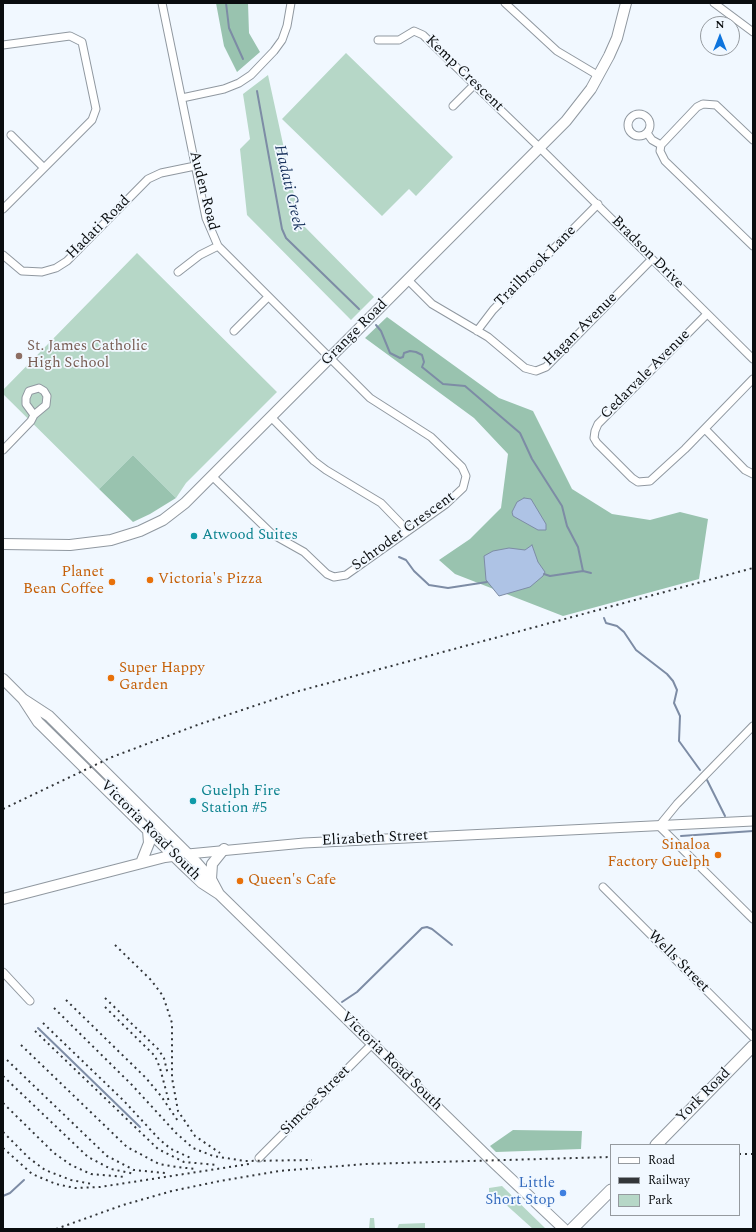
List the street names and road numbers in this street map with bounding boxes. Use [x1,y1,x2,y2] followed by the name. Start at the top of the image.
[421,32,507,116] street label: Kemp Crescent
[184,149,222,233] street label: Auden Road
[63,192,135,264] street label: Hadati Road
[607,213,687,293] street label: Bradson Drive
[492,223,580,311] street label: Trailbrook Lane
[540,289,622,371] street label: Hagan Avenue
[318,296,392,370] street label: Grange Road
[597,326,695,424] street label: Cedarvale Avenue
[349,489,459,575] street label: Schroder Crescent
[96,777,204,885] street label: Victoria Road South
[321,827,429,851] street label: Elizabeth Street
[643,927,713,997] street label: Wells Street
[336,1009,446,1115] street label: Victoria Road South
[277,1062,355,1140] street label: Simcoe Street
[673,1065,735,1127] street label: York Road

